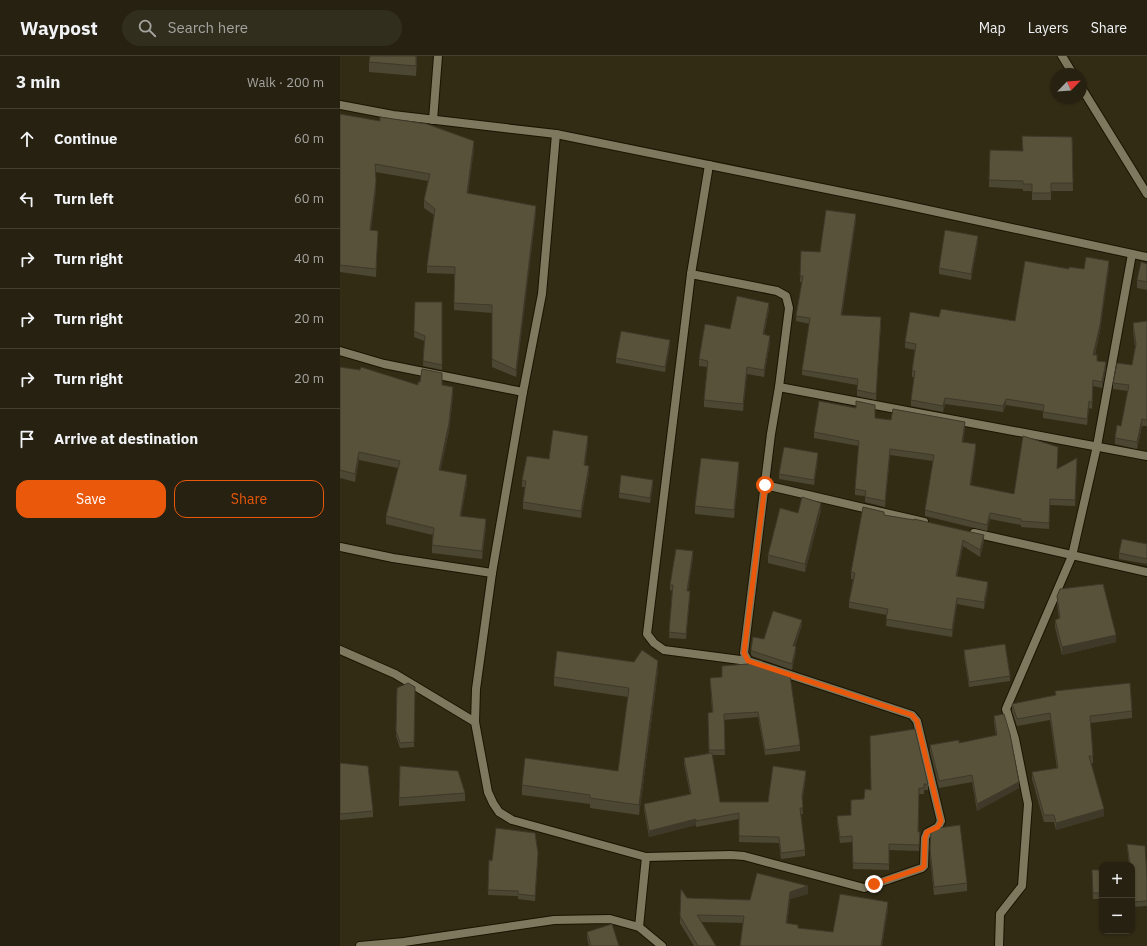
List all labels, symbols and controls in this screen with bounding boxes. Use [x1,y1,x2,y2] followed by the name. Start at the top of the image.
[122,10,402,46] search box
[20,16,98,40] text: Waypost
[136,17,158,39] icon: search
[168,18,248,37] text: Search here
[979,19,1006,37] text: Map
[1028,19,1069,37] text: Layers
[1091,19,1127,37] text: Share
[1051,68,1087,104] north arrow
[16,71,60,93] text: 3 min
[247,74,324,91] text: Walk · 200 m
[16,128,38,150] icon: ahead
[54,129,118,148] text: Continue
[294,130,324,147] text: 60 m
[16,188,38,210] icon: left
[54,189,114,208] text: Turn left
[294,190,324,207] text: 60 m
[16,248,38,270] icon: right
[54,249,123,268] text: Turn right
[294,250,324,267] text: 40 m
[16,308,38,330] icon: right
[54,309,123,328] text: Turn right
[294,310,324,327] text: 20 m
[16,368,38,390] icon: right
[54,369,123,388] text: Turn right
[294,370,324,387] text: 20 m
[16,428,38,450] icon: arrive
[54,429,198,448] text: Arrive at destination
[756,476,774,494] route start
[16,480,166,518] button: Save
[174,480,324,518] button: Share
[1099,862,1135,934] map controls
[1099,862,1135,898] button: +
[865,875,883,893] route end
[1099,898,1135,934] button: −

